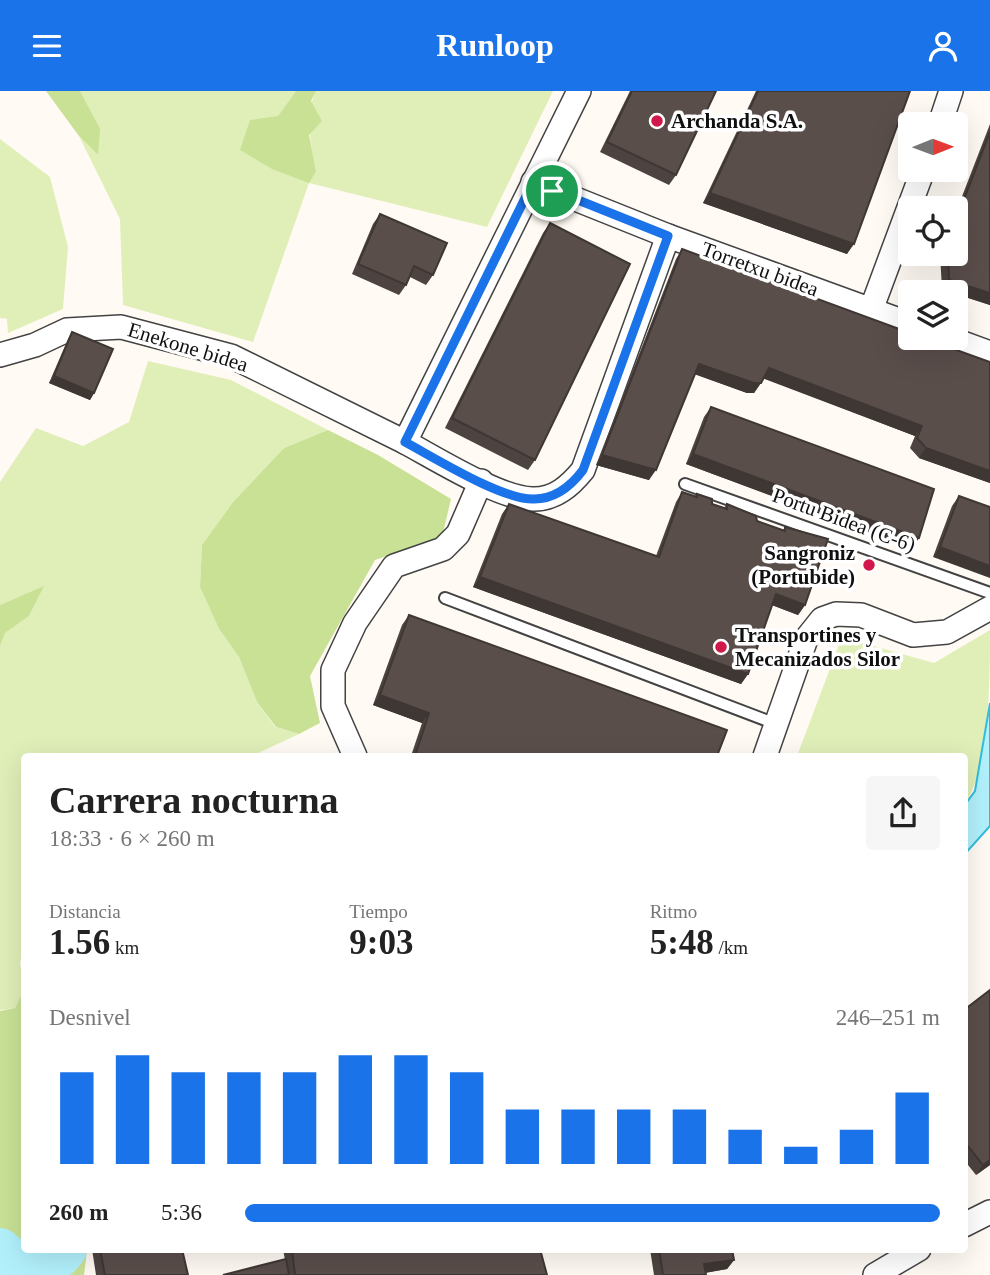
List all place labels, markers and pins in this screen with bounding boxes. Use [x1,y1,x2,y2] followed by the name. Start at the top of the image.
[671,109,803,133] place label: Archanda S.A.
[649,113,665,129] marker: Archanda S.A.
[522,161,582,221] pin
[751,541,855,589] place label: Sangroniz (Portubide)
[861,557,877,573] marker: Sangroniz (Portubide)
[735,623,900,671] place label: Transportines y Mecanizados Silor
[713,639,729,655] marker: Transportines y Mecanizados Silor

